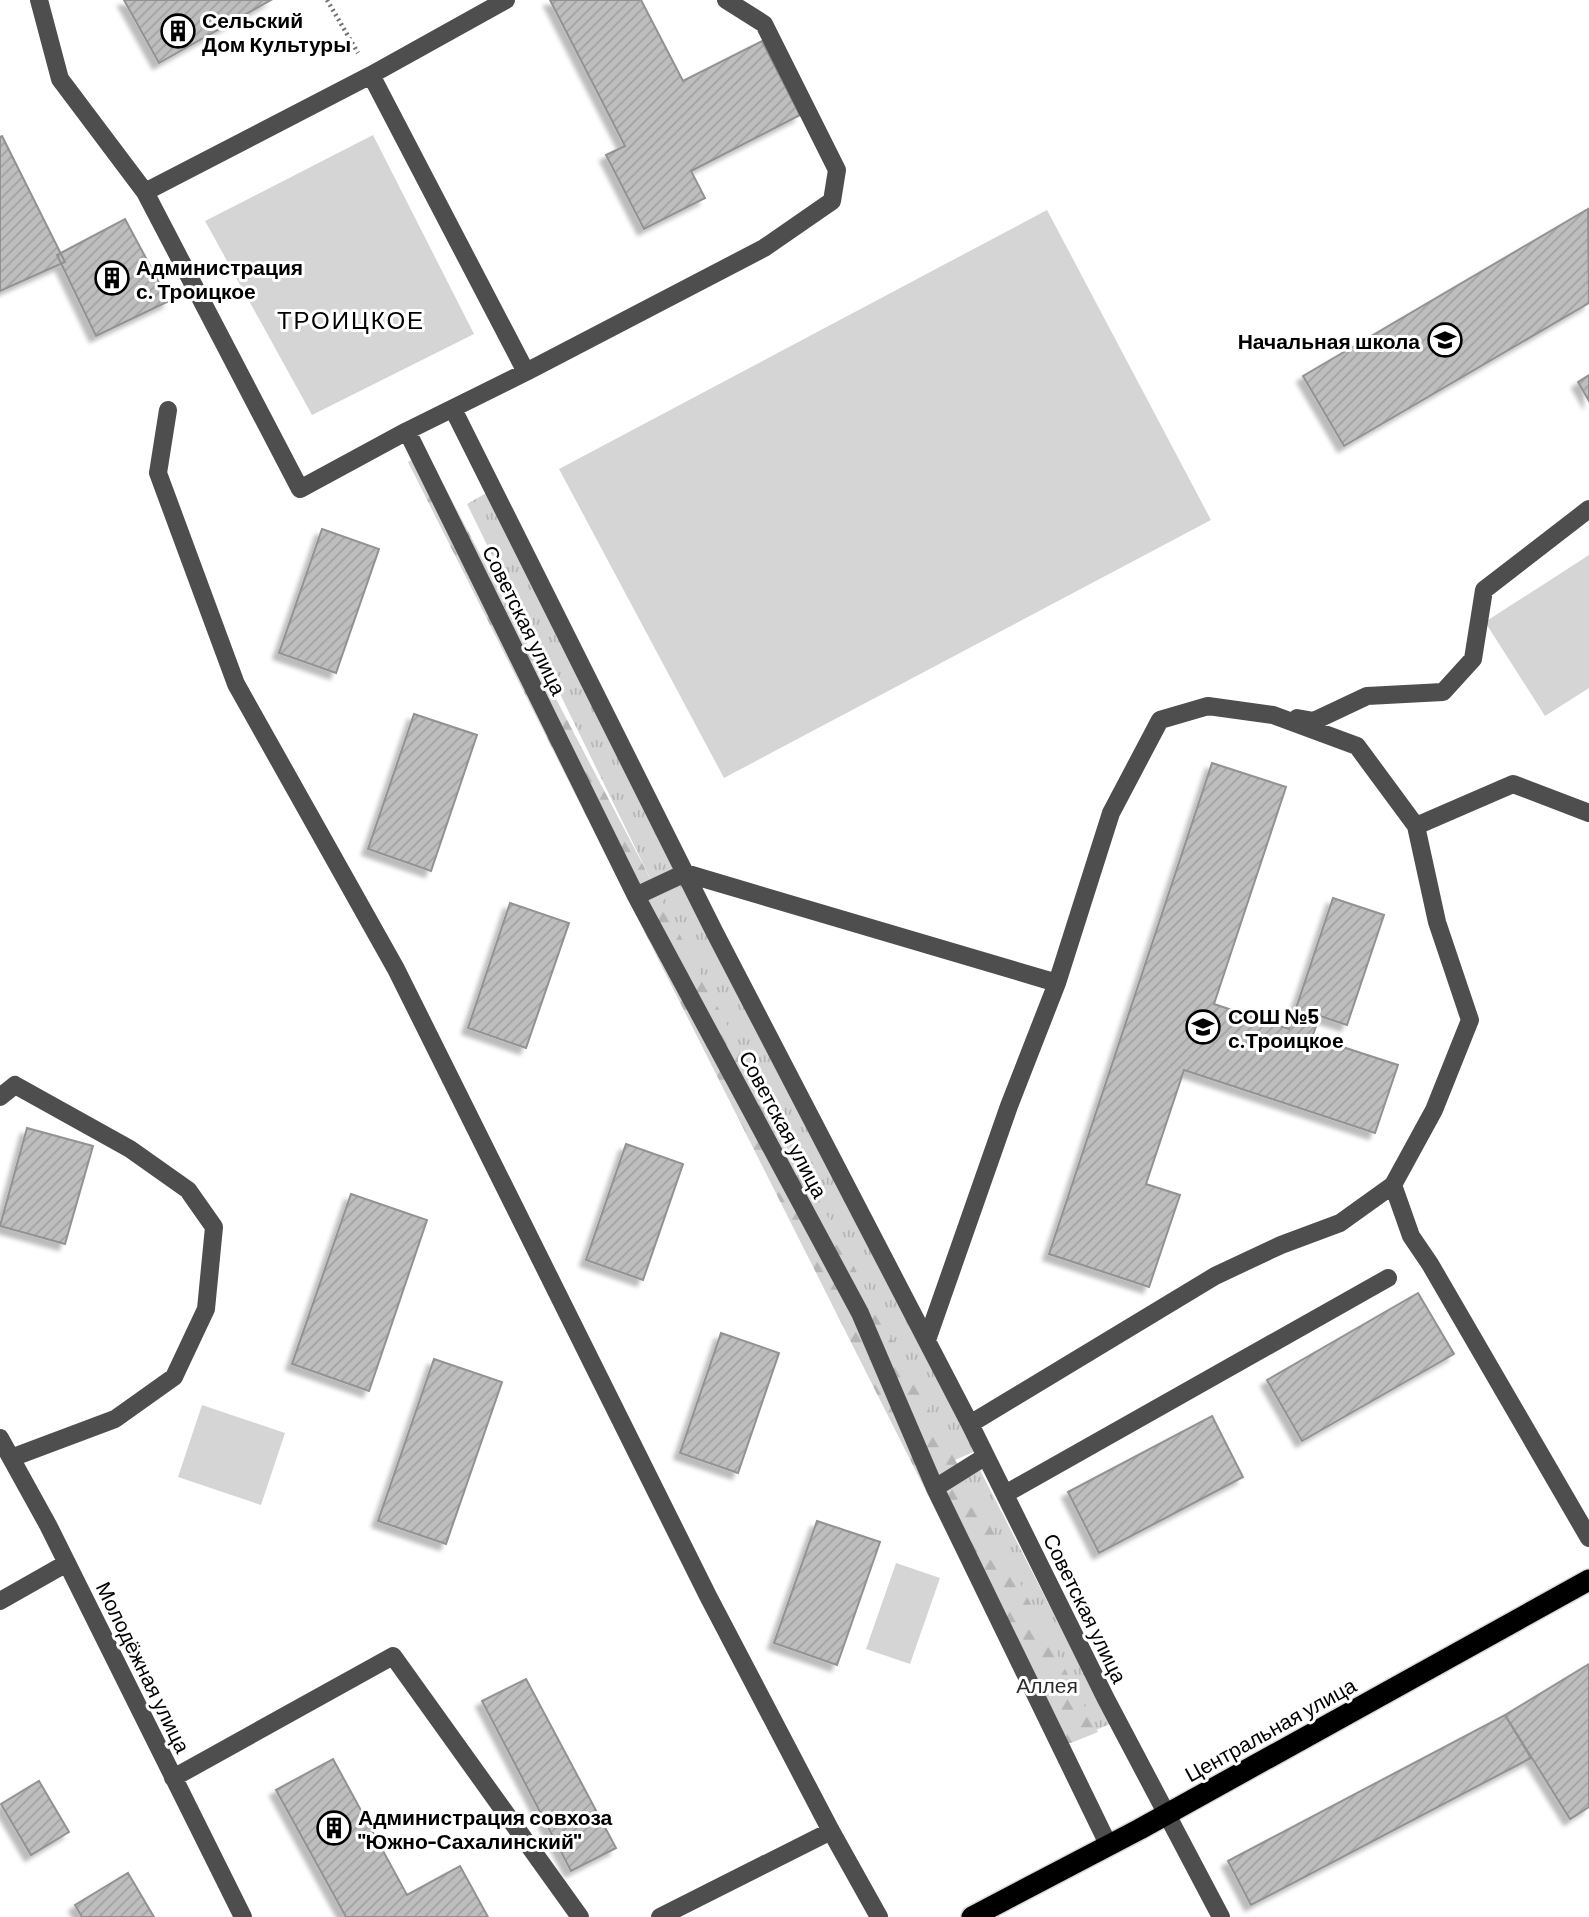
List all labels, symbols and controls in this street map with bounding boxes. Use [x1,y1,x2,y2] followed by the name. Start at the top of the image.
[202,7,351,56] place label: Сельский Дом Культуры
[159,12,197,50] building icon: Сельский Дом Культуры
[136,254,303,303] place label: Администрация с. Троицкое
[93,259,131,297] building icon: Администрация с. Троицкое
[277,305,425,334] district label: ТРОИЦКОЕ
[1426,321,1464,359] school or university icon: Начальная школа
[1238,328,1420,353] place label: Начальная школа
[478,541,572,699] street label: Советская улица
[1228,1003,1344,1052] place label: СОШ №5 с.Троицкое
[1184,1008,1222,1046] school or university icon: СОШ №5 с.Троицкое
[735,1046,834,1202] street label: Советская улица
[1039,1529,1133,1687] street label: Советская улица
[92,1577,196,1757] street label: Молодёжная улица
[1180,1671,1360,1786] street label: Центральная улица
[1016,1672,1078,1697] park label: Аллея
[358,1804,613,1853] place label: Администрация совхоза "Южно-Сахалинский"
[315,1809,353,1847] building icon: Администрация совхоза "Южно-Сахалинский"

